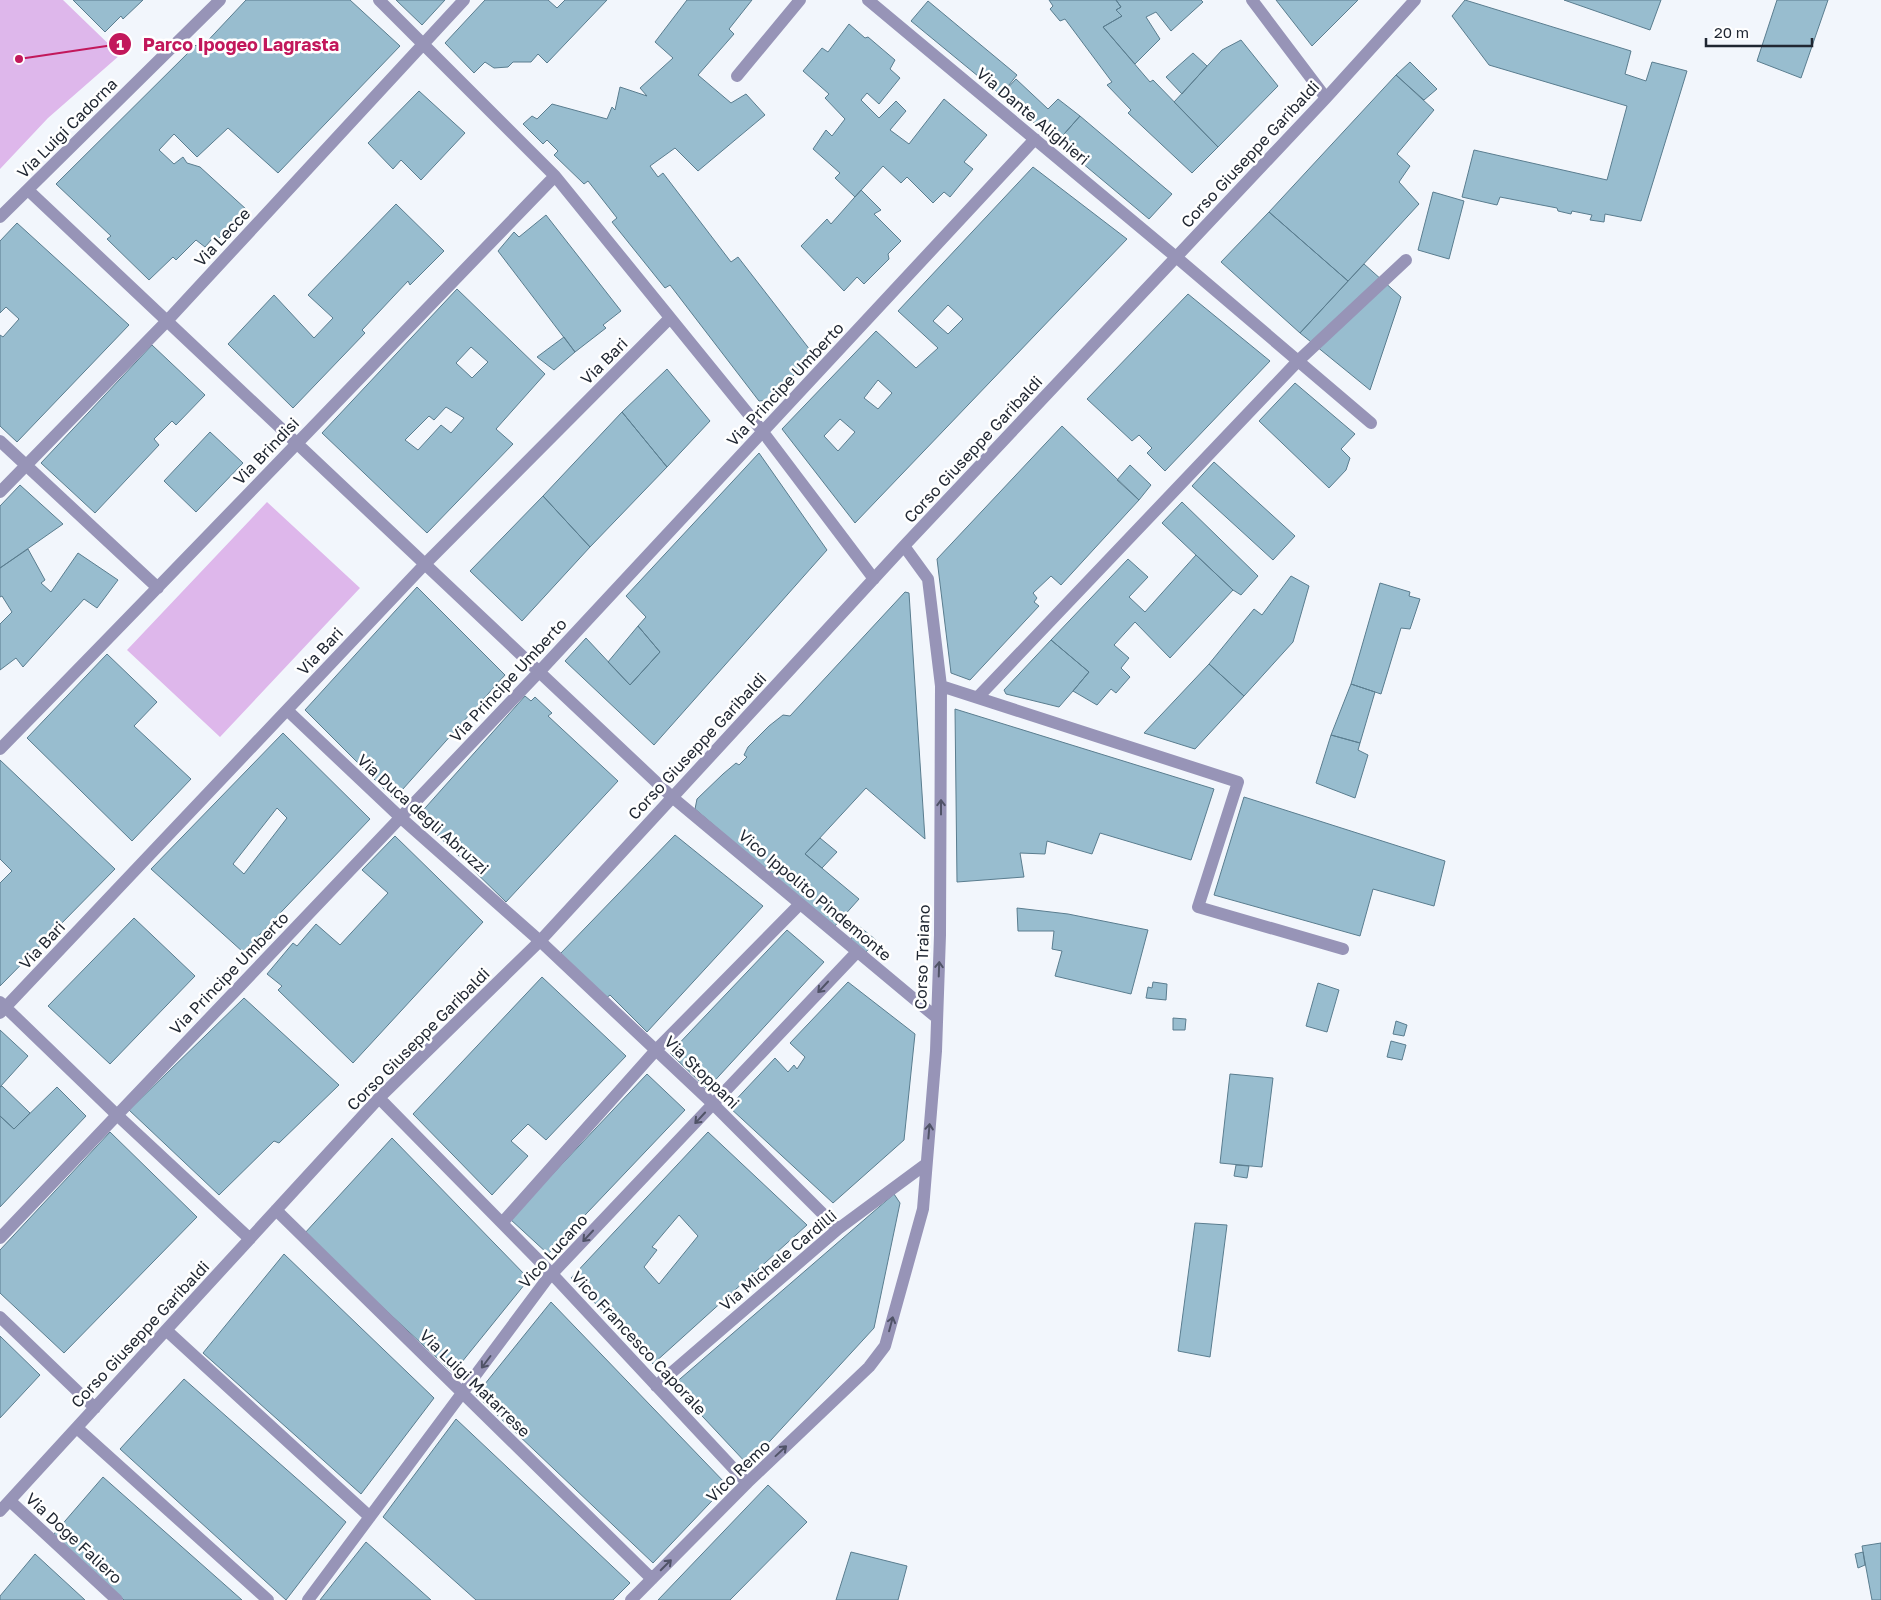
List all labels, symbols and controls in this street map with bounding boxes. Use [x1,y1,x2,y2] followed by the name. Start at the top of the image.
[1706,15,1812,47] scale bar
[1714,23,1749,41] text: 20 m
[108,28,349,61] callout: Parco Ipogeo Lagrasta
[143,33,339,55] text: Parco Ipogeo Lagrasta
[116,35,124,53] text: 1
[972,63,1094,169] street label: Via Dante Alighieri
[13,74,121,182] street label: Via Luigi Cadorna
[1177,76,1323,232] street label: Corso Giuseppe Garibaldi
[190,203,254,271] street label: Via Lecce
[722,318,848,450] street label: Via Principe Umberto
[576,333,632,389] street label: Via Bari
[900,371,1046,527] street label: Corso Giuseppe Garibaldi
[229,413,303,489] street label: Via Brindisi
[445,614,571,746] street label: Via Principe Umberto
[293,623,347,679] street label: Via Bari
[624,668,770,824] street label: Corso Giuseppe Garibaldi
[353,750,493,878] street label: Via Duca degli Abruzzi
[936,799,946,816] one-way arrow
[734,825,896,965] street label: Vico Ippolito Pindemonte
[910,904,934,1010] street label: Corso Traiano
[165,908,293,1038] street label: Via Principe Umberto
[15,917,69,973] street label: Via Bari
[934,962,944,978] one-way arrow
[342,963,494,1115] street label: Corso Giuseppe Garibaldi
[817,981,829,993] one-way arrow
[660,1031,744,1113] street label: Via Stoppani
[694,1111,706,1124] one-way arrow
[924,1124,934,1140] one-way arrow
[715,1205,841,1315] street label: Via Michele Cardilli
[514,1210,592,1292] street label: Vico Lucano
[582,1229,594,1242] one-way arrow
[67,1256,213,1412] street label: Corso Giuseppe Garibaldi
[567,1267,711,1419] street label: Vico Francesco Caporale
[887,1317,896,1333] one-way arrow
[415,1325,535,1441] street label: Via Luigi Matarrese
[480,1354,491,1368] one-way arrow
[702,1436,774,1506] street label: Vico Remo
[774,1445,787,1457] one-way arrow
[22,1488,126,1588] street label: Via Doge Faliero
[659,1560,671,1572] one-way arrow

